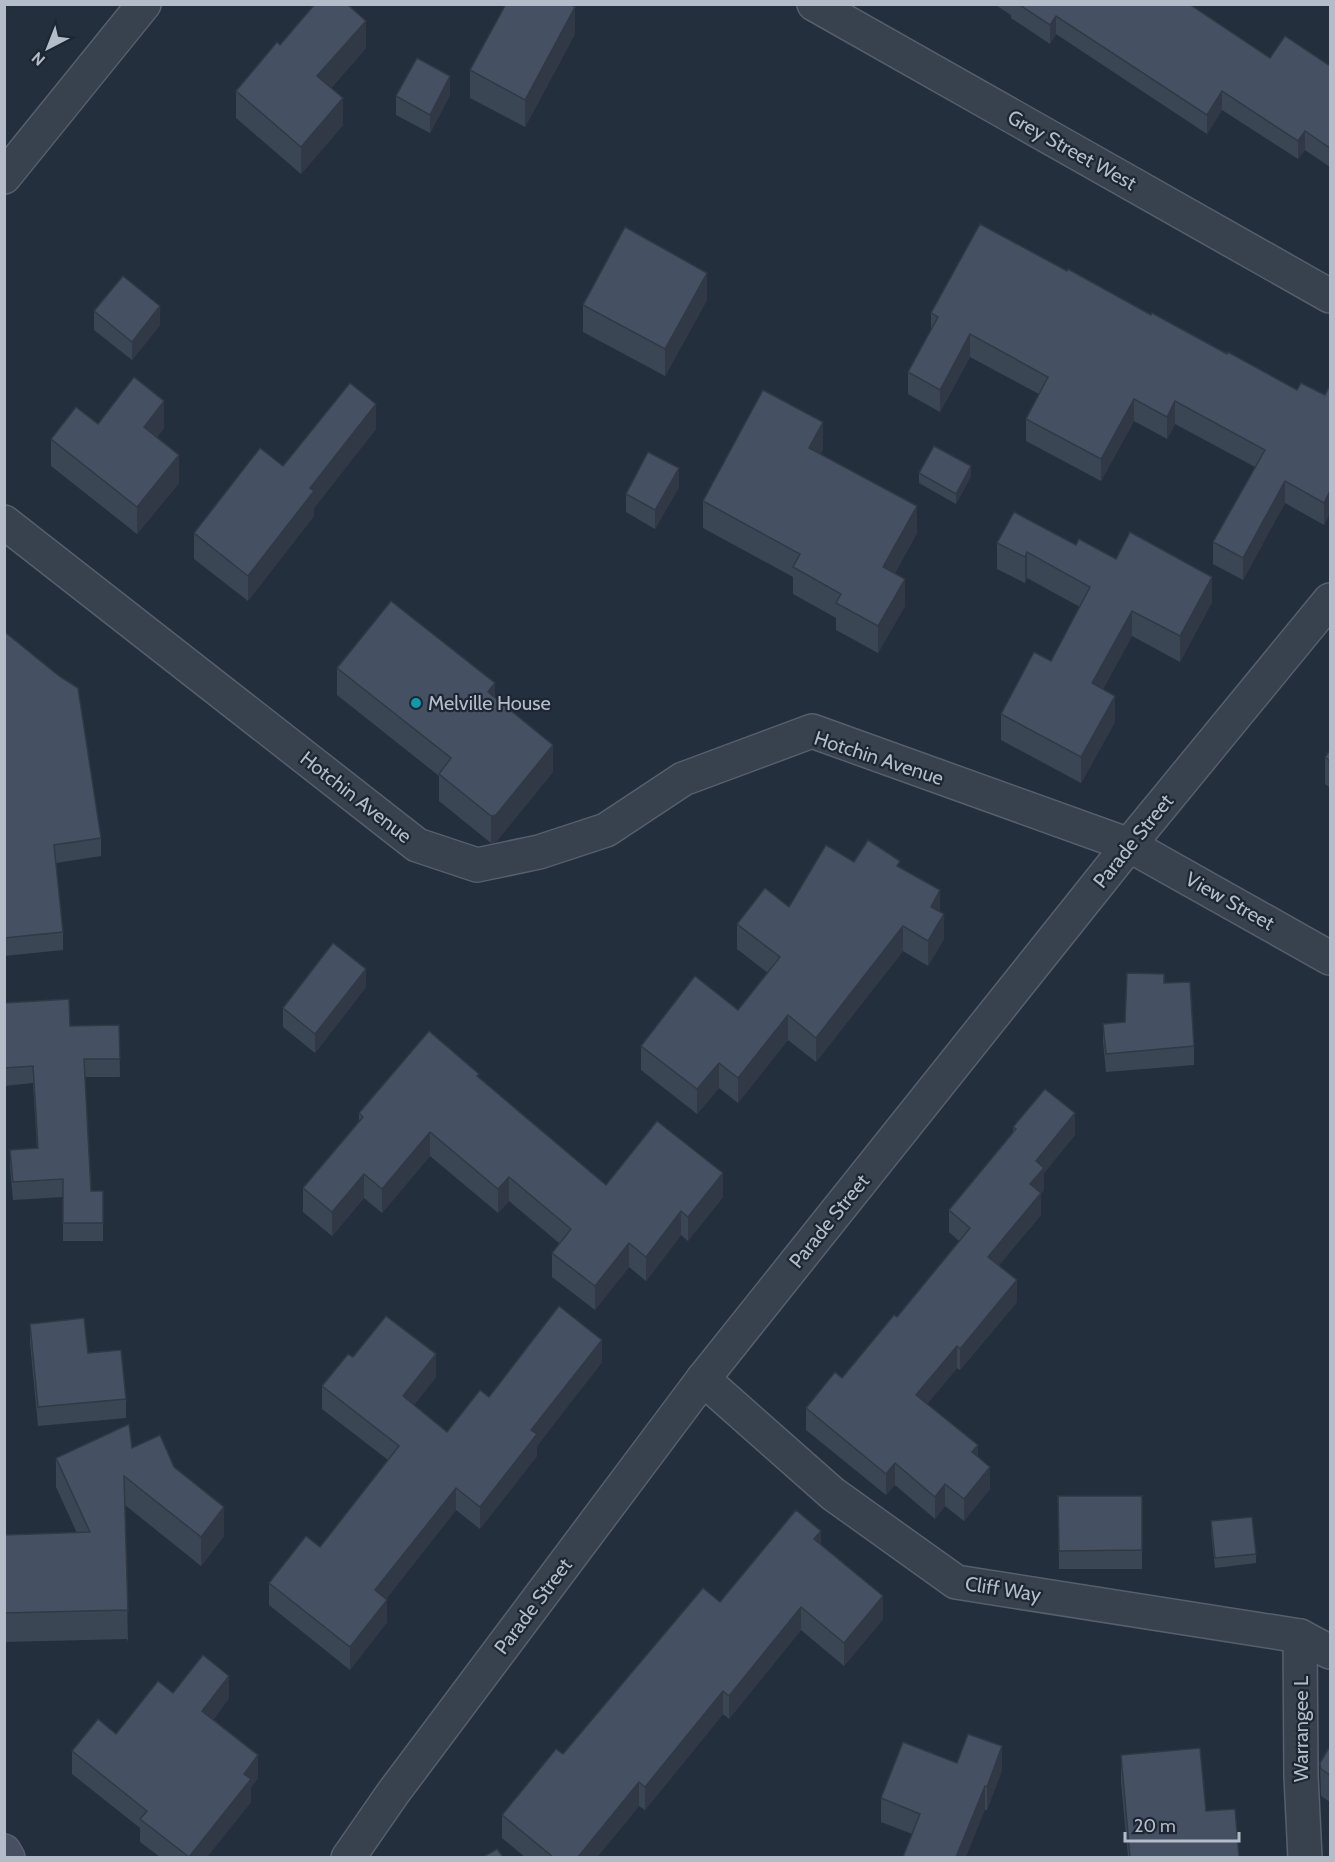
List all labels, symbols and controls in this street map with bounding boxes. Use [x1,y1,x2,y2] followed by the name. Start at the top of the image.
[18,18,78,78] north arrow
[28,48,49,70] text: N
[1003,105,1141,195] street label: Grey Street West
[428,691,551,715] place label: Melville House
[409,696,423,710] marker: Melville House
[811,726,947,790] street label: Hotchin Avenue
[296,746,416,848] street label: Hotchin Avenue
[1088,789,1178,893] street label: Parade Street
[1181,867,1279,935] street label: View Street
[784,1169,874,1273] street label: Parade Street
[489,1553,577,1659] street label: Parade Street
[963,1571,1043,1607] street label: Cliff Way
[1289,1676,1313,1782] street label: Warrangee L
[1125,1805,1239,1843] scale bar
[1134,1815,1176,1837] text: 20 m

